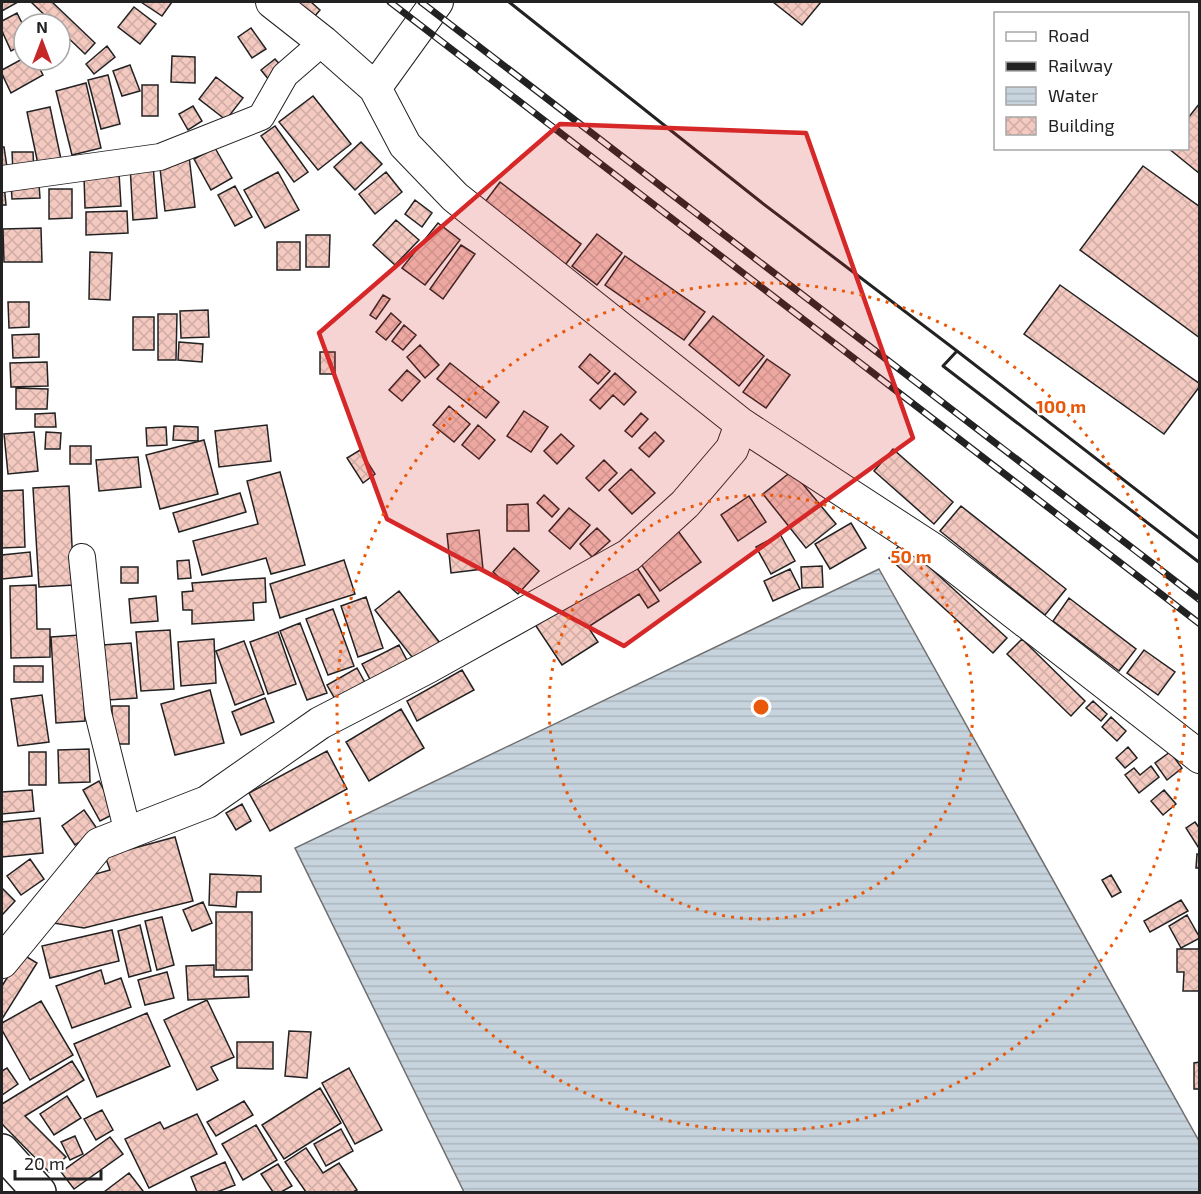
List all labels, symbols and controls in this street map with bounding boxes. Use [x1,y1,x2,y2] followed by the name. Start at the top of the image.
[12,12,72,72] north arrow
[994,12,1189,150] legend
[36,17,48,36] text: N
[1048,24,1089,46] text: Road
[1048,54,1113,76] text: Railway
[1048,84,1098,106] text: Water
[1048,114,1115,136] text: Building
[1036,395,1086,417] text: 100 m
[890,545,932,567] text: 50 m
[751,697,771,717] centre of rings
[15,1143,100,1181] scale bar
[24,1152,65,1174] text: 20 m

